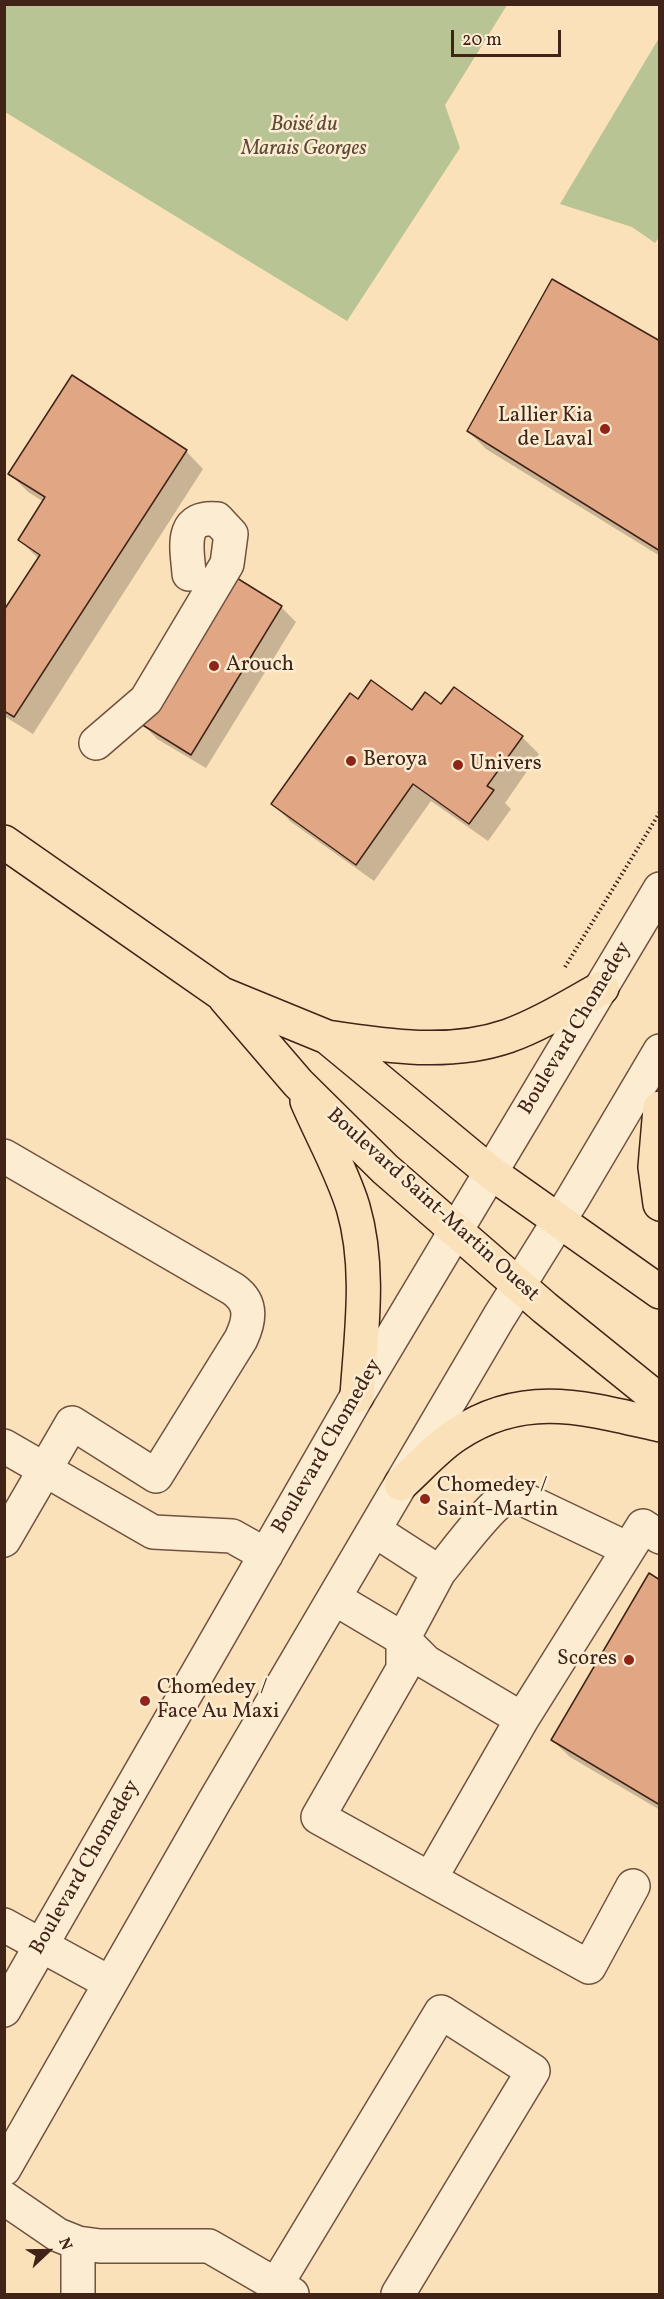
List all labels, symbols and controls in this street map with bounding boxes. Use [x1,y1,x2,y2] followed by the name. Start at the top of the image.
[454,18,564,56] scale bar
[462,28,502,53] text: 20 m
[241,113,367,163] park label: Boisé du Marais Georges
[498,404,593,454] place label: Lallier Kia de Laval
[598,422,612,436] marker: Lallier Kia de Laval
[226,653,294,679] place label: Arouch
[207,659,221,673] marker: Arouch
[363,748,428,774] place label: Beroya
[470,752,542,778] place label: Univers
[344,754,358,768] marker: Beroya
[451,758,465,772] marker: Univers
[514,938,638,1120] street label: Boulevard Chomedey
[320,1104,544,1308] street label: Boulevard Saint-Martin Ouest
[268,1355,388,1539] street label: Boulevard Chomedey
[437,1474,558,1524] place label: Chomedey / Saint-Martin
[418,1492,432,1506] marker: Chomedey / Saint-Martin
[557,1647,617,1673] place label: Scores
[622,1653,636,1667] marker: Scores
[157,1676,279,1726] place label: Chomedey / Face Au Maxi
[138,1694,152,1708] marker: Chomedey / Face Au Maxi
[26,1776,146,1960] street label: Boulevard Chomedey
[18,2221,78,2281] north arrow
[52,2235,77,2254] text: N

